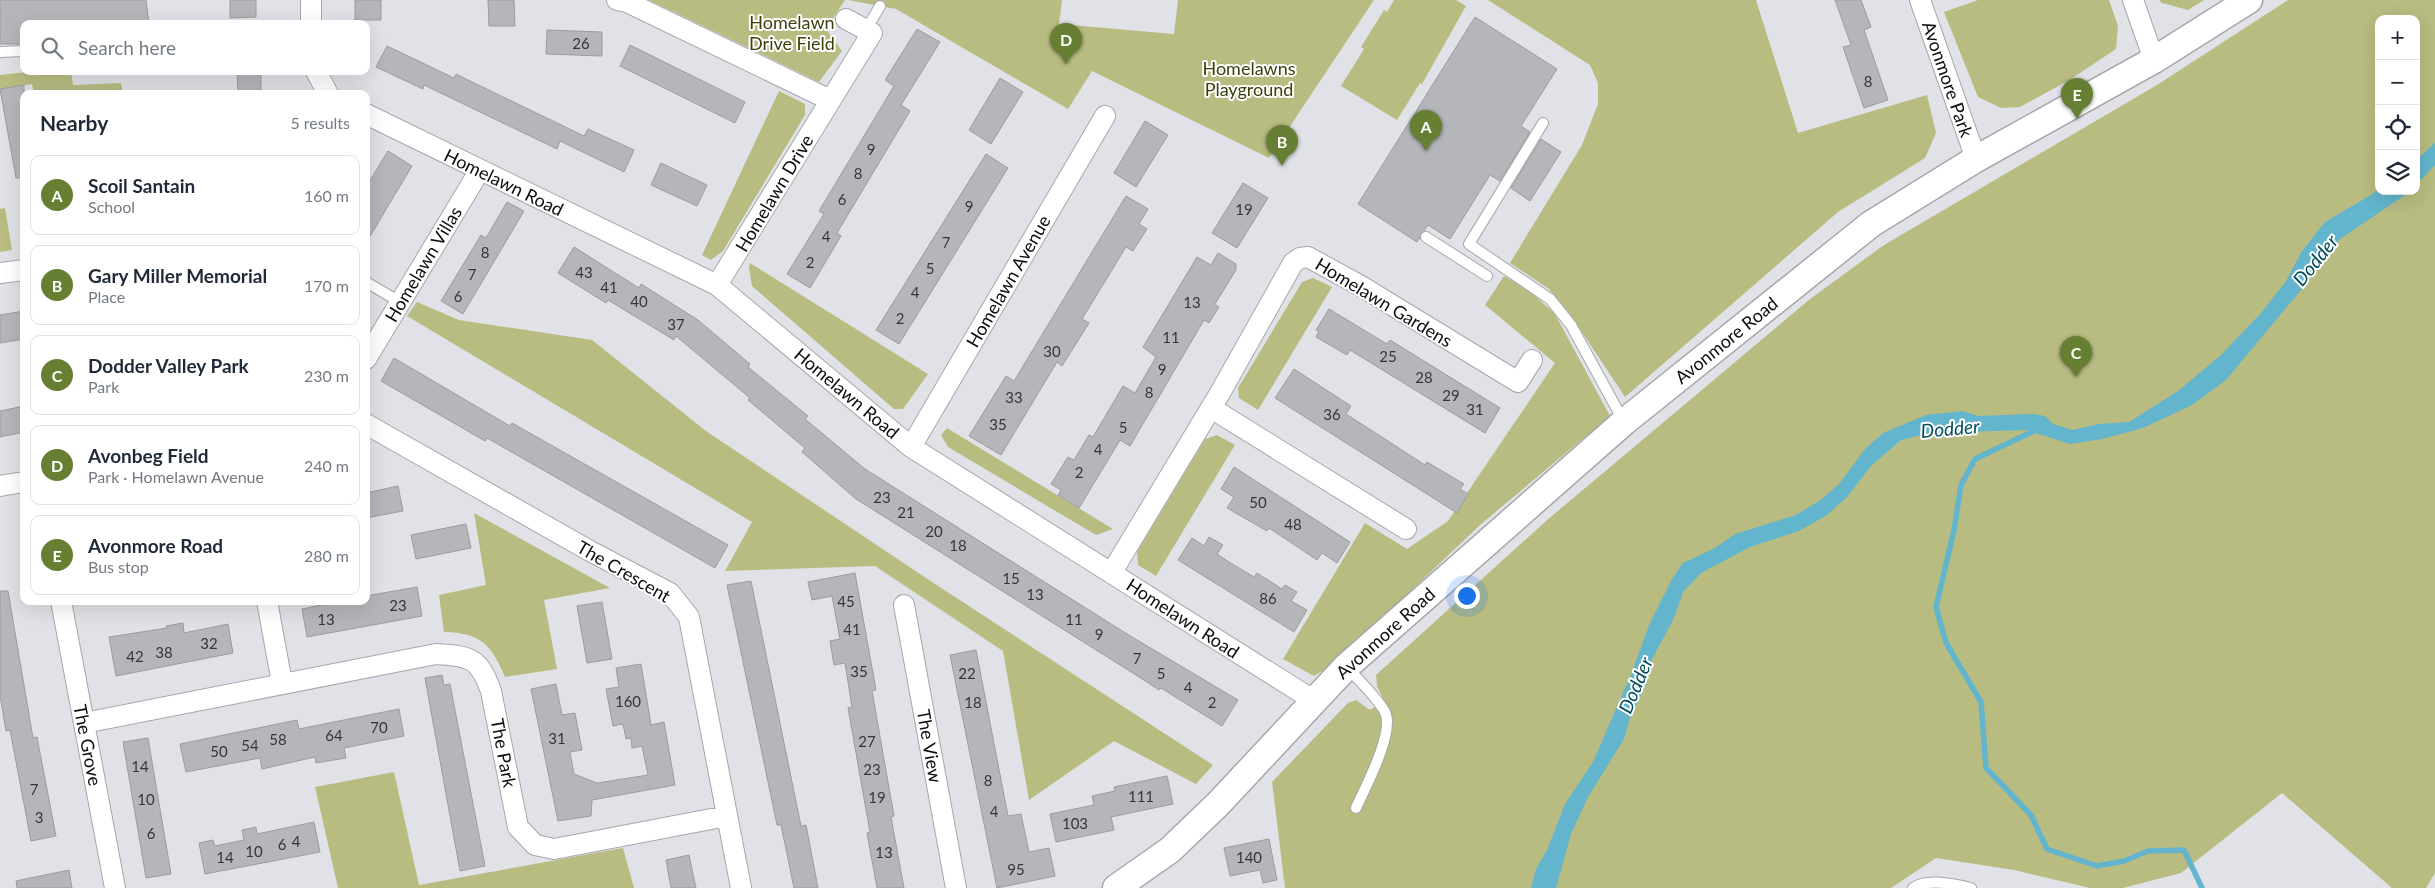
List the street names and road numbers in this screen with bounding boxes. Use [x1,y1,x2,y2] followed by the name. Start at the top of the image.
[1918,18,1978,141] street label: Avonmore Park
[730,130,818,256] street label: Homelawn Drive
[441,144,567,220] street label: Homelawn Road
[380,202,466,326] street label: Homelawn Villas
[961,211,1055,351] street label: Homelawn Avenue
[1312,253,1457,352] street label: Homelawn Gardens
[1670,292,1782,388] street label: Avonmore Road
[790,343,904,443] street label: Homelawn Road
[573,535,675,607] street label: The Crescent
[1123,573,1243,663] street label: Homelawn Road
[1331,583,1439,683] street label: Avonmore Road
[69,702,107,788] street label: The Grove
[913,708,947,784] street label: The View
[487,717,522,790] street label: The Park

